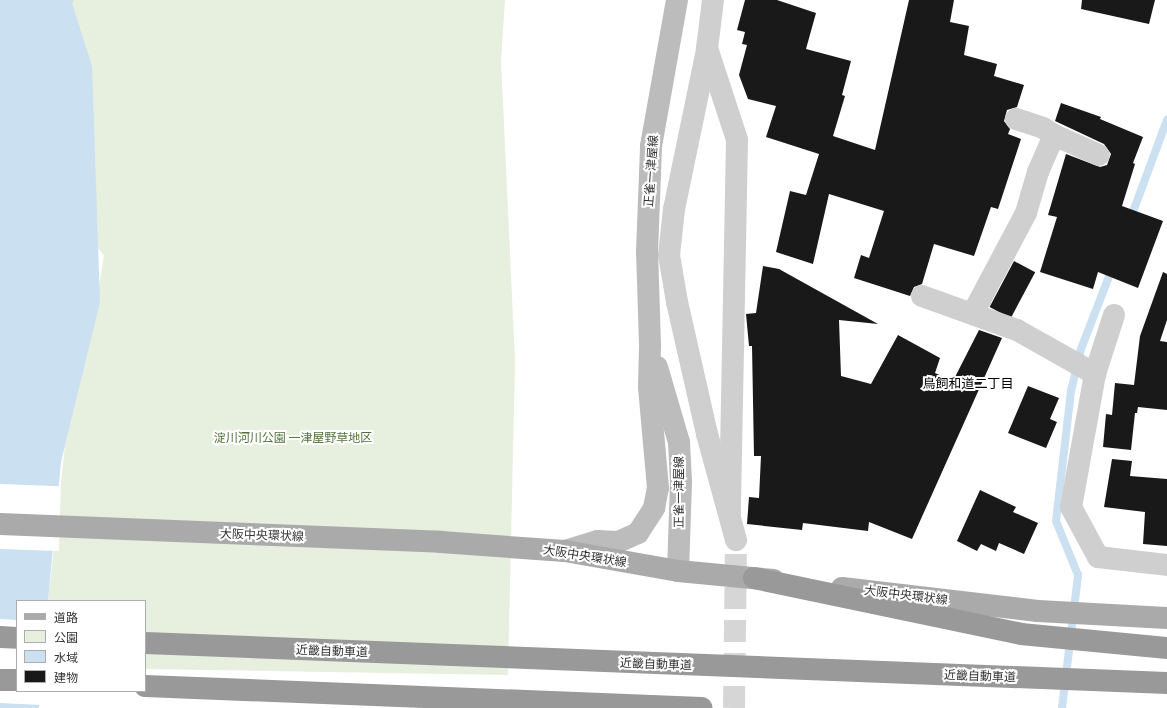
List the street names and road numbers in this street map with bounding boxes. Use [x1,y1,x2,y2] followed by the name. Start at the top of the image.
[641,135,661,207] street label: 正雀一津屋線
[672,456,686,528] street label: 正雀一津屋線
[220,526,304,544] street label: 大阪中央環状線
[542,542,628,570] street label: 大阪中央環状線
[863,583,949,607] street label: 大阪中央環状線
[296,643,368,659] street label: 近畿自動車道
[620,656,692,672] street label: 近畿自動車道
[944,668,1016,684] street label: 近畿自動車道

